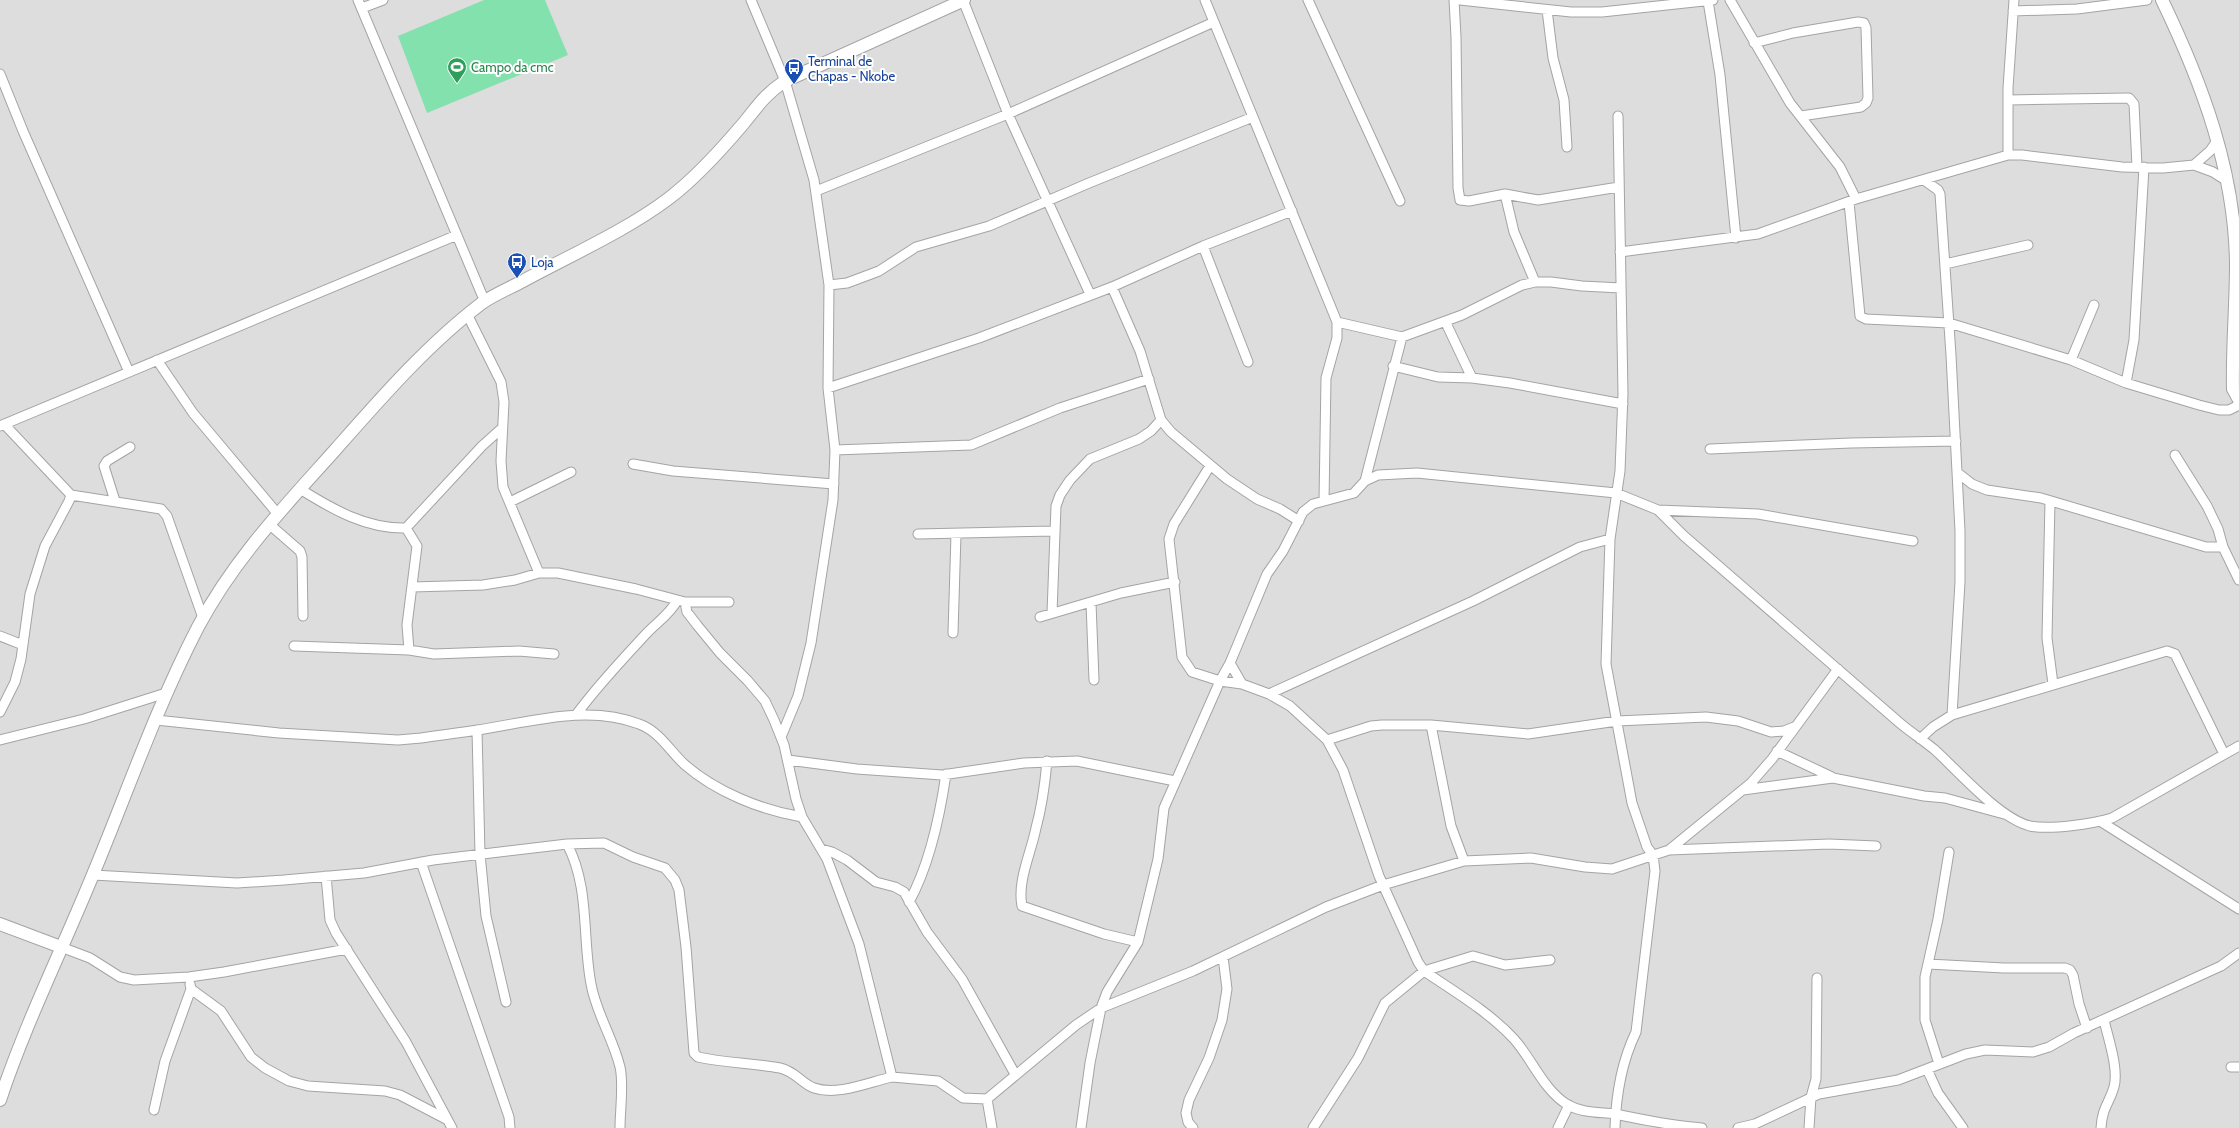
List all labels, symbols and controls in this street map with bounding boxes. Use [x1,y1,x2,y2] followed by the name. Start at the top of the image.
[808,53,895,84] place label: Terminal de Chapas - Nkobe
[446,56,468,84] sports icon: Campo da cmc
[783,57,805,85] bus stop icon: Terminal de Chapas - Nkobe
[471,59,554,75] place label: Campo da cmc
[506,251,528,279] bus stop icon: Loja
[531,254,554,271] place label: Loja

